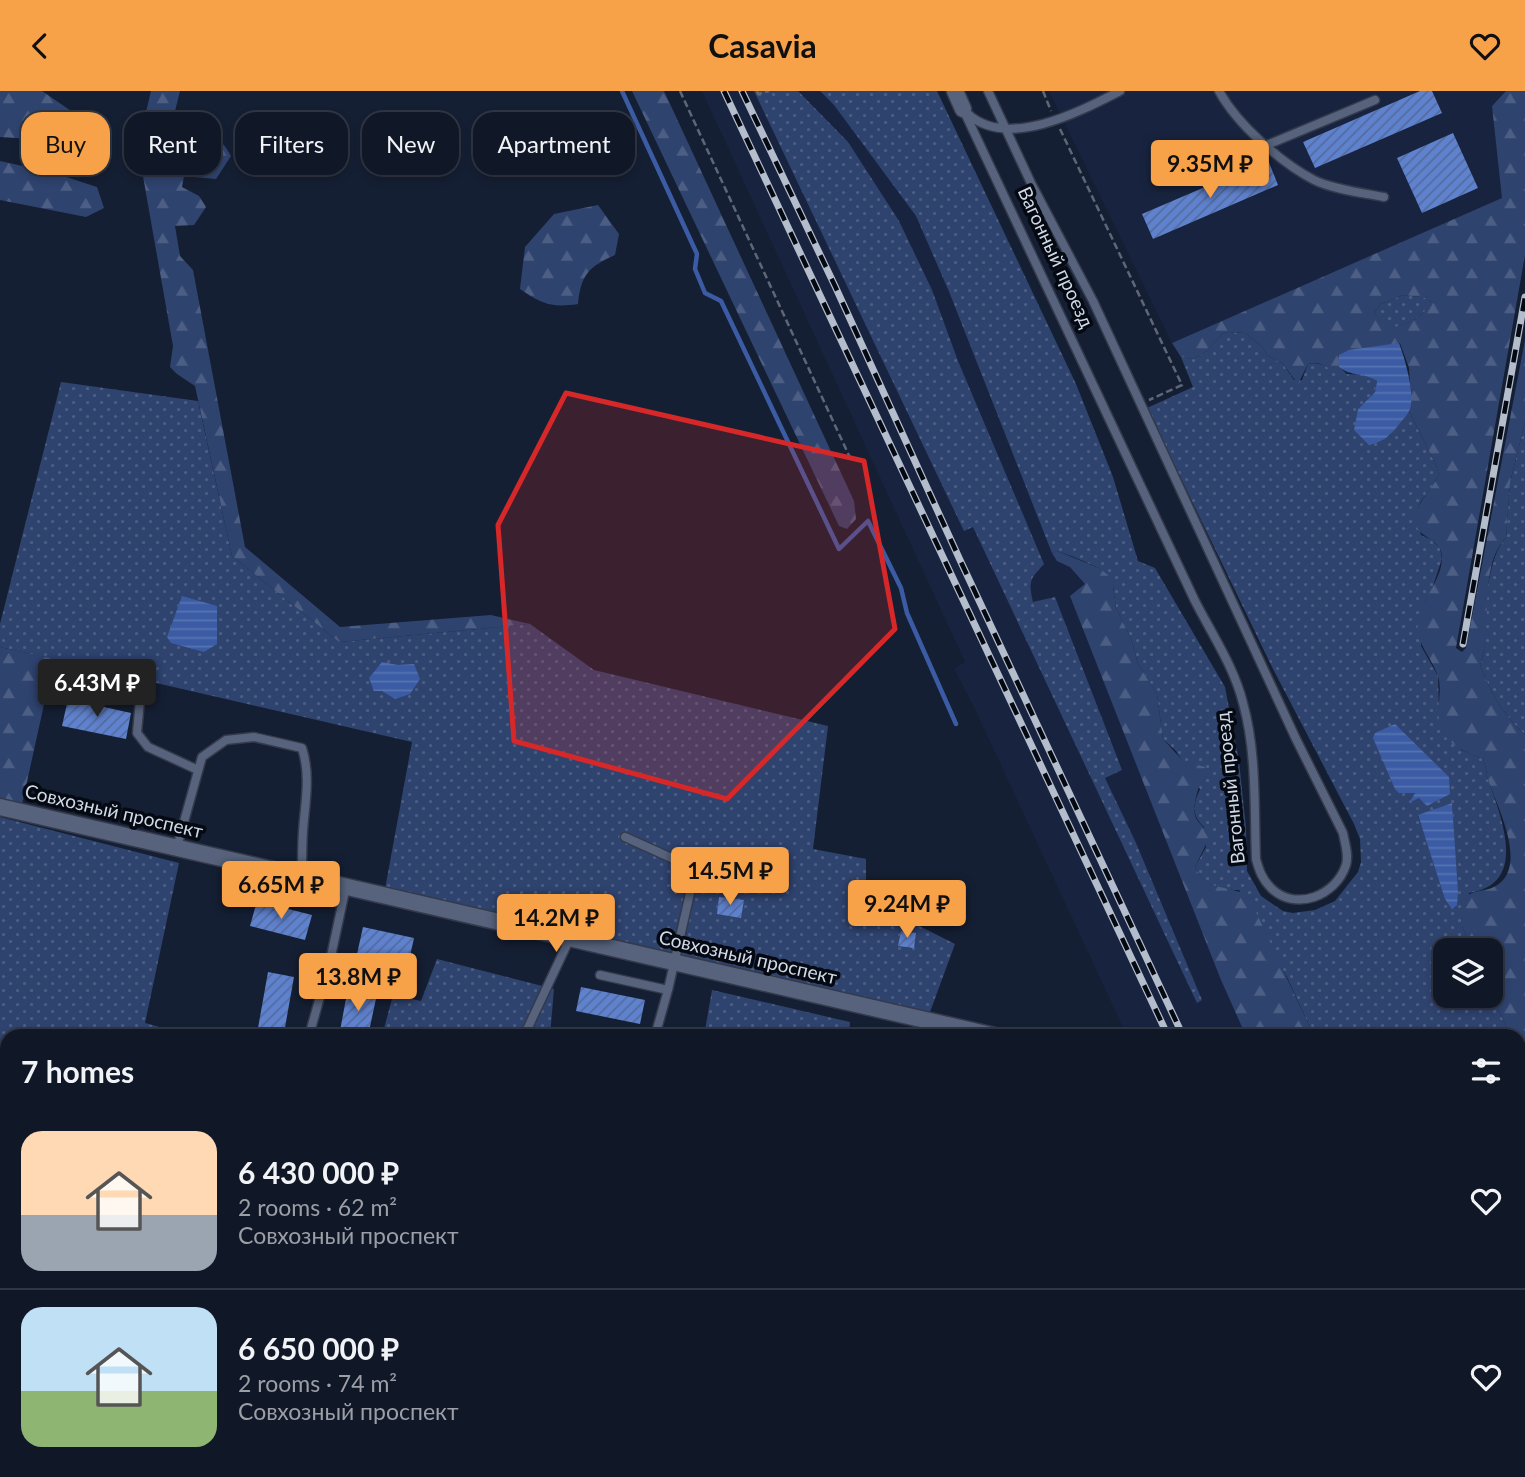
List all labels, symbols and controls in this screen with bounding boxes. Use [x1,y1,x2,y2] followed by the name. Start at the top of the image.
[708,26,817,65] text: Casavia
[21,27,59,65] icon: back
[1466,27,1504,65] icon: heart
[21,112,110,175] chip: Buy
[124,112,221,175] chip: Rent
[235,112,348,175] chip: Filters
[362,112,459,175] chip: New
[473,112,635,175] chip: Apartment
[1145,141,1275,200] pin: 9.35M ₽
[1167,149,1253,177] text: 9.35M ₽
[1014,183,1099,331] street label: Вагонный проезд
[32,659,162,719] pin: 6.43M ₽
[54,668,140,696] text: 6.43M ₽
[1210,711,1249,865] street label: Вагонный проезд
[23,779,206,842] street label: Совхозный проспект
[665,847,795,907] pin: 14.5M ₽
[687,856,773,884] text: 14.5M ₽
[216,861,346,921] pin: 6.65M ₽
[238,870,324,898] text: 6.65M ₽
[842,881,972,940] pin: 9.24M ₽
[864,889,950,917] text: 9.24M ₽
[491,895,621,954] pin: 14.2M ₽
[513,903,599,931] text: 14.2M ₽
[657,925,840,988] street label: Совхозный проспект
[1433,938,1503,1008] map controls
[1433,938,1503,1008] button: layers
[293,953,423,1013] pin: 13.8M ₽
[315,962,401,990] text: 13.8M ₽
[1467,1052,1505,1090] icon: filters
[21,1053,134,1089] text: 7 homes
[238,1154,399,1190] text: 6 430 000 ₽
[77,1159,161,1243] icon: home
[1467,1182,1505,1220] icon: heart
[238,1193,397,1221] text: 2 rooms · 62 m²
[238,1221,459,1249] text: Совхозный проспект
[238,1330,399,1366] text: 6 650 000 ₽
[77,1335,161,1419] icon: home
[1467,1358,1505,1396] icon: heart
[238,1369,397,1397] text: 2 rooms · 74 m²
[238,1397,459,1425] text: Совхозный проспект

